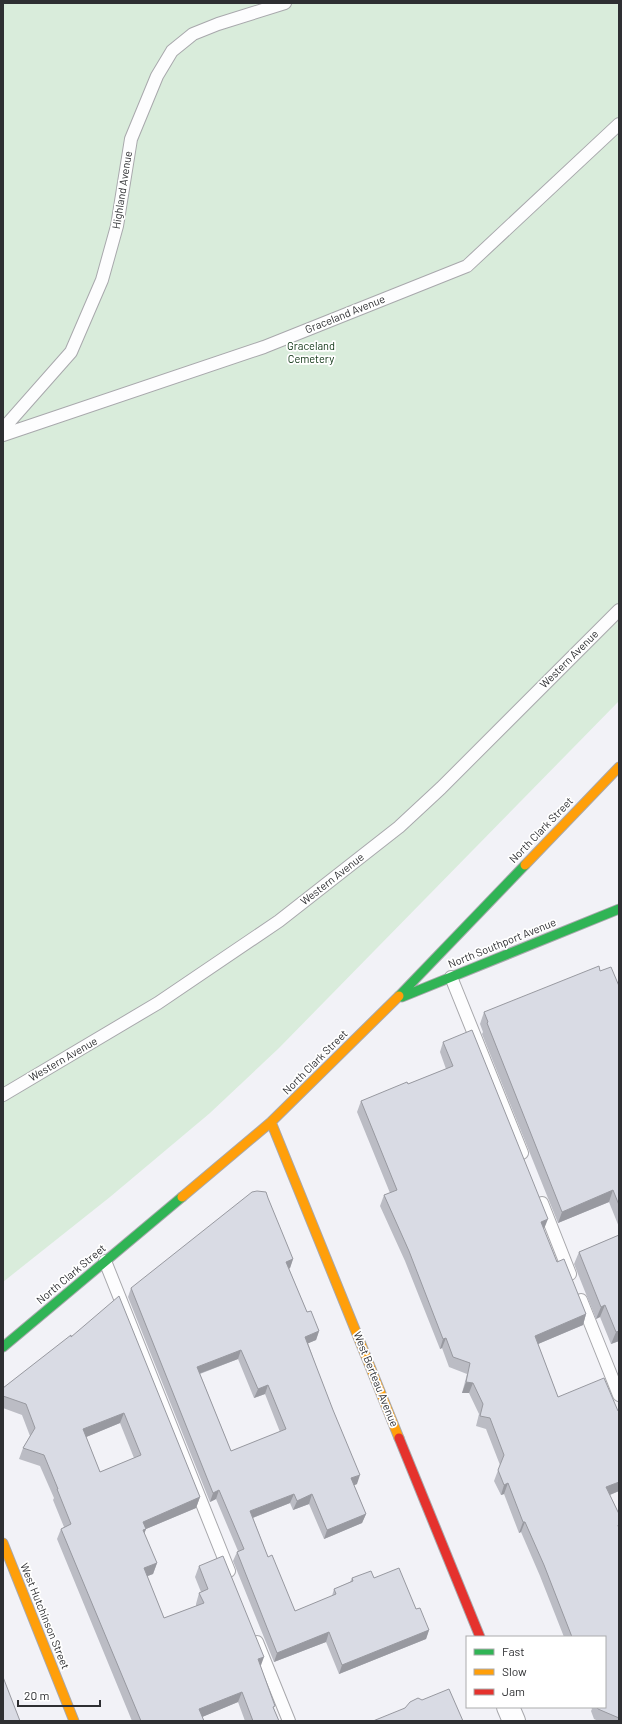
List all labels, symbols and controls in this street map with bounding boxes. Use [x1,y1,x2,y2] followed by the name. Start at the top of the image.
[109,150,134,230] street label: Highland Avenue
[303,292,387,335] street label: Graceland Avenue
[287,339,335,365] park label: Graceland Cemetery
[537,627,601,690] street label: Western Avenue
[506,794,575,865] street label: North Clark Street
[297,850,366,907] street label: Western Avenue
[446,915,558,970] street label: North Southport Avenue
[280,1027,350,1097] street label: North Clark Street
[26,1034,99,1083] street label: Western Avenue
[33,1241,108,1306] street label: North Clark Street
[351,1329,402,1428] street label: West Berteau Avenue
[18,1561,73,1671] street label: West Hutchinson Street
[466,1636,606,1708] legend
[502,1644,525,1658] text: Fast
[502,1664,527,1678] text: Slow
[18,1682,100,1708] scale bar
[502,1684,525,1698] text: Jam
[24,1688,50,1702] text: 20 m

